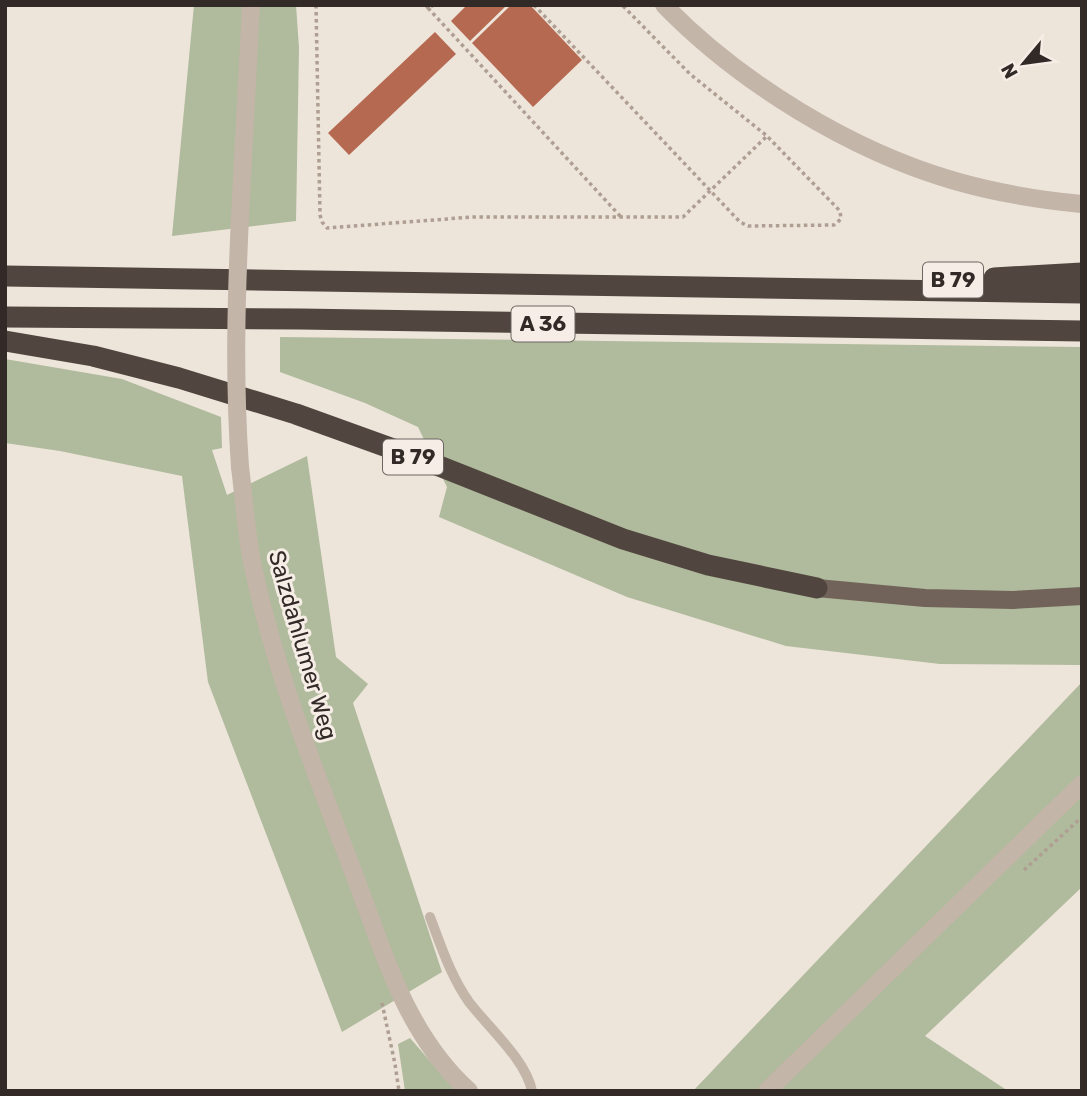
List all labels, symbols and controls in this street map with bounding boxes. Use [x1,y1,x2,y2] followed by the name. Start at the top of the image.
[989,28,1059,98] north arrow
[996,59,1023,83] text: N
[923,262,983,298] road number: B 79
[512,306,574,342] road number: A 36
[383,440,443,475] road number: B 79
[263,547,343,743] street label: Salzdahlumer Weg

